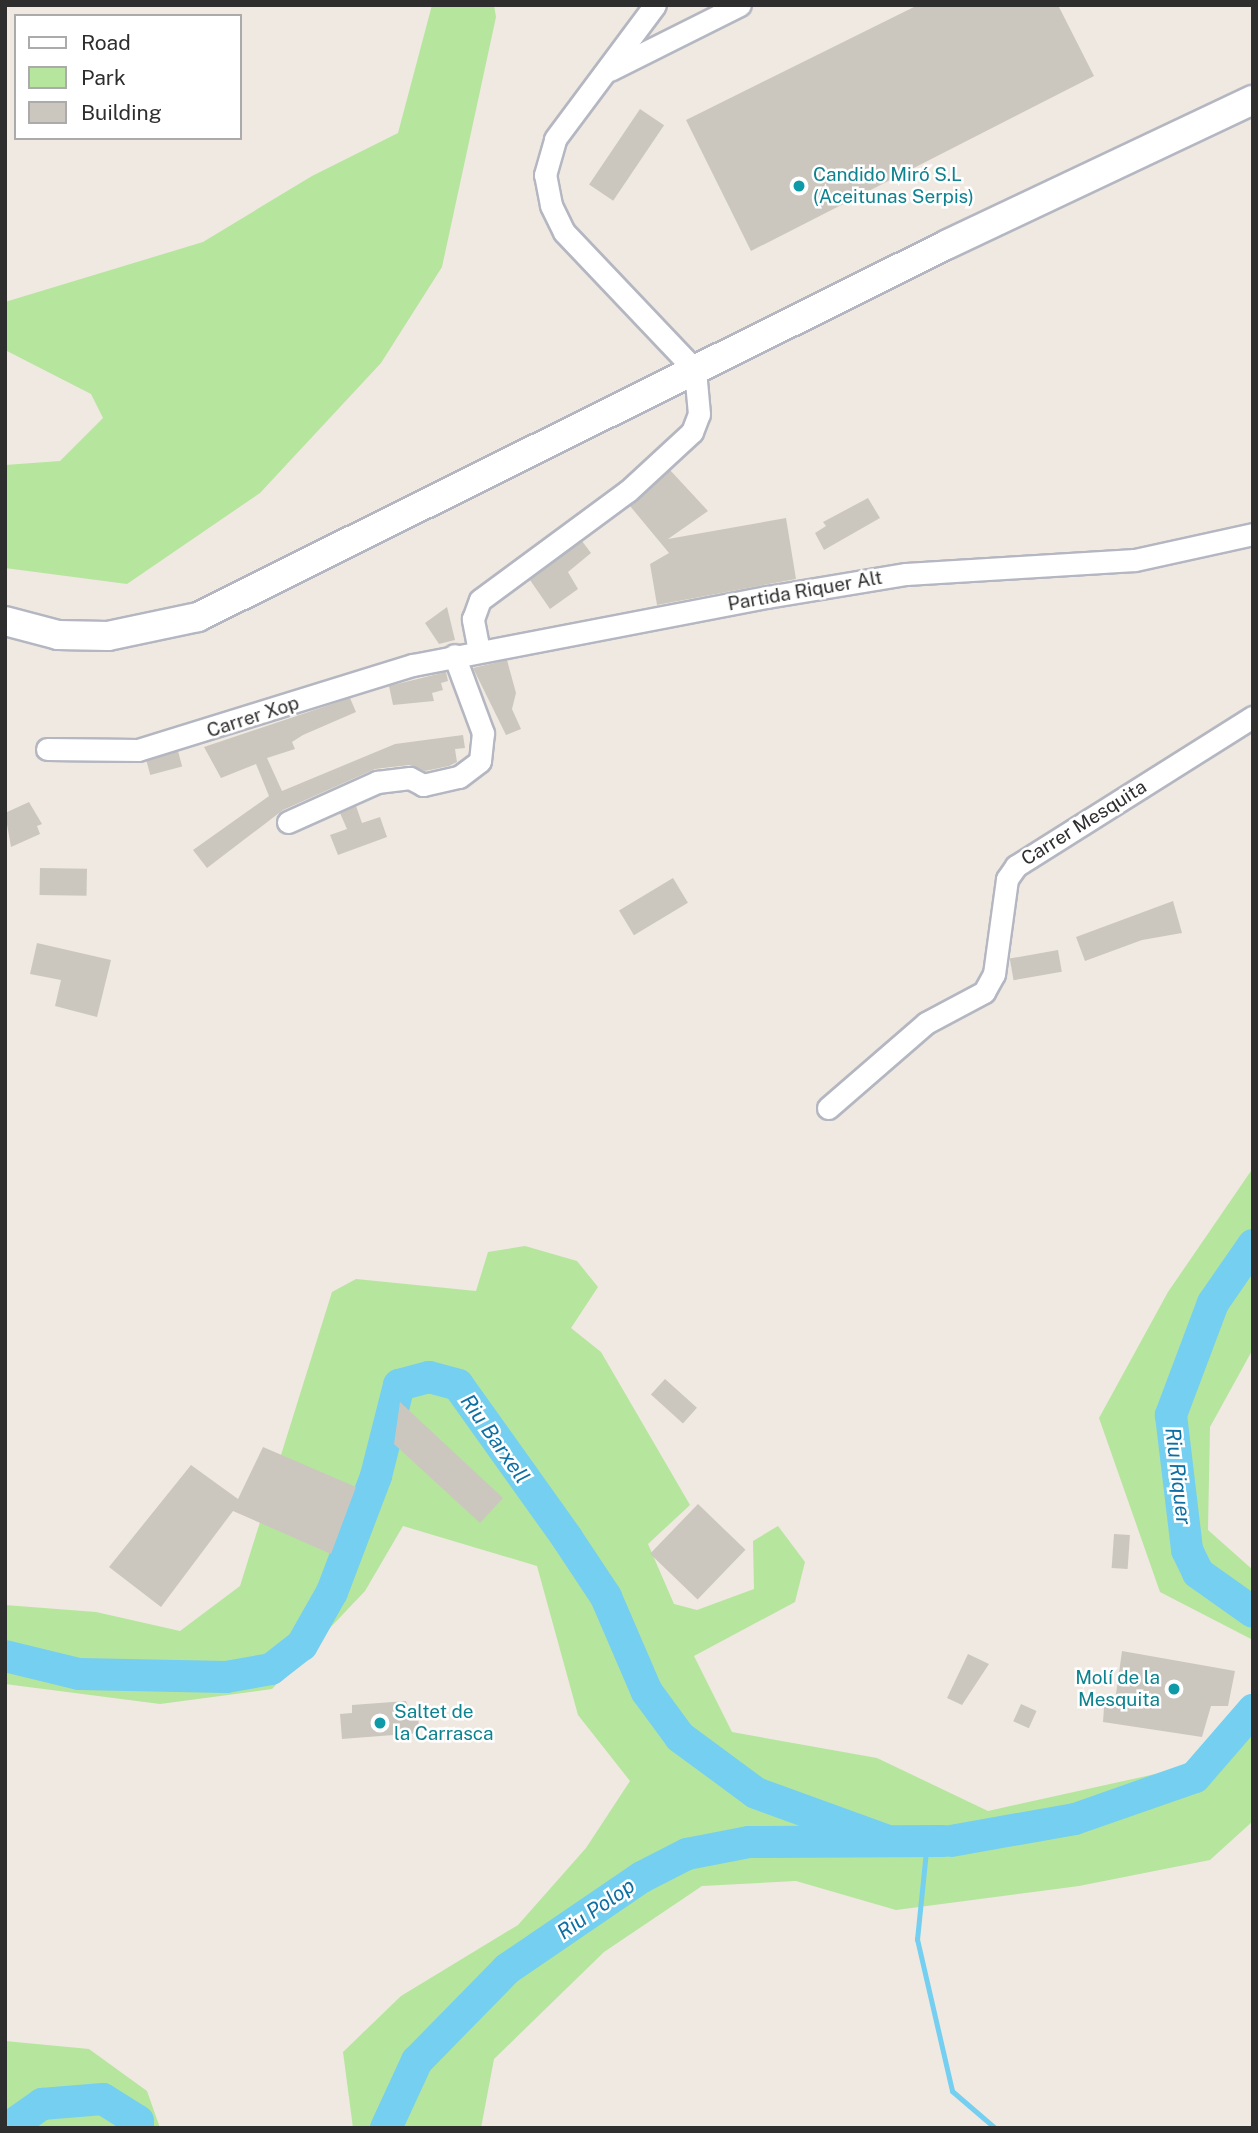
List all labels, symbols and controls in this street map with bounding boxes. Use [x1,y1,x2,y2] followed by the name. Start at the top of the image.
[14,14,242,140] legend
[81,30,131,55] text: Road
[81,65,126,90] text: Park
[81,100,162,125] text: Building
[813,164,974,208] place label: Candido Miró S.L (Aceitunas Serpis)
[791,178,807,194] marker: Candido Miró S.L (Aceitunas Serpis)
[726,566,884,616] street label: Partida Riquer Alt
[204,691,302,743] street label: Carrer Xop
[1017,775,1151,871] street label: Carrer Mesquita
[455,1390,535,1488] water label: Riu Barxell
[1160,1426,1196,1526] water label: Riu Riquer
[1075,1667,1160,1711] place label: Molí de la Mesquita
[1166,1681,1182,1697] marker: Molí de la Mesquita
[394,1701,493,1745] place label: Saltet de la Carrasca
[372,1715,388,1731] marker: Saltet de la Carrasca
[552,1873,640,1945] water label: Riu Polop

